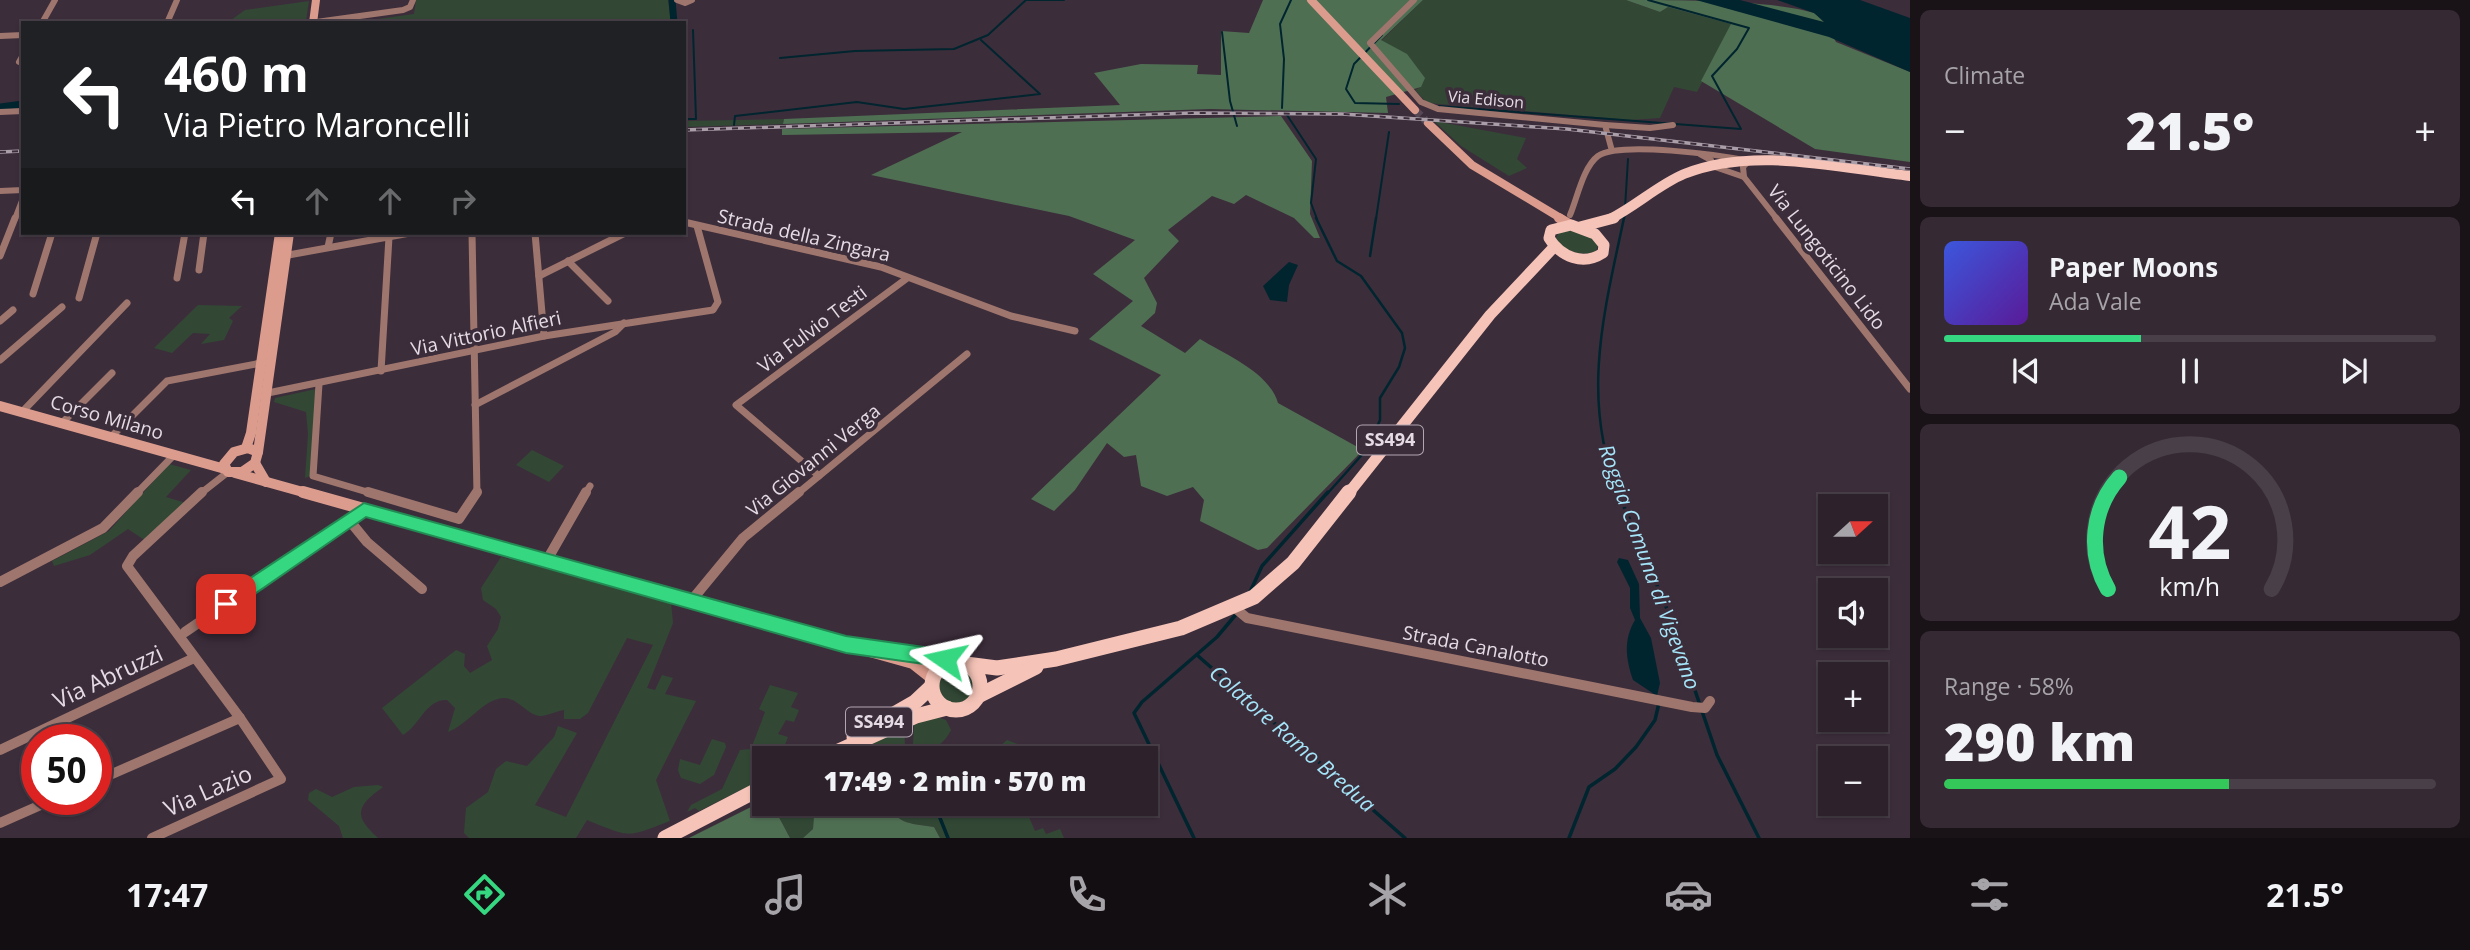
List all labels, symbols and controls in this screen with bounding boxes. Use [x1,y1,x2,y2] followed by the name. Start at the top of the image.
[164,40,309,106] text: 460 m
[49,49,140,140] icon: left
[1944,59,2025,91] text: Climate
[1447,85,1525,113] street label: Via Edison
[2126,94,2254,165] text: 21.5°
[164,103,471,146] text: Via Pietro Maroncelli
[1944,104,1966,156] text: −
[2414,104,2436,156] text: +
[1762,179,1892,335] street label: Via Lungoticino Lido
[225,182,263,220] icon: left
[298,182,336,220] icon: ahead
[371,182,409,220] icon: ahead
[444,182,482,220] icon: right
[715,202,893,268] street label: Strada della Zingara
[2049,249,2218,285] text: Paper Moons
[752,279,872,379] street label: Via Fulvio Testi
[2049,285,2142,317] text: Ada Vale
[409,304,563,362] street label: Via Vittorio Alfieri
[2007,352,2045,390] icon: previous
[2171,352,2209,390] icon: pause
[2335,352,2373,390] icon: next
[47,388,167,446] street label: Corso Milano
[741,398,885,522] street label: Via Giovanni Verga
[1357,426,1423,454] road number: SS494
[1593,440,1707,693] water label: Roggia Comuna di Vigevano
[2148,481,2232,580] text: 42
[1818,494,1888,564] north arrow
[1818,494,1888,816] map controls
[2160,568,2220,602] text: km/h
[196,574,256,634] pin
[1818,578,1888,648] button: sound
[207,585,245,623] icon: arrive
[1401,619,1551,673] street label: Strada Canalotto
[908,622,982,696] position arrow
[47,637,168,715] street label: Via Abruzzi
[1204,658,1382,818] water label: Colatore Ramo Bredua
[1818,662,1888,732] button: +
[1944,670,2074,702] text: Range · 58%
[1944,705,2135,776] text: 290 km
[846,708,912,736] road number: SS494
[21,724,112,815] speed limit sign: 50
[1818,746,1888,816] button: −
[158,756,257,824] street label: Via Lazio
[824,763,1086,799] text: 17:49 · 2 min · 570 m
[460,870,509,919] icon: directions
[761,870,810,919] icon: music
[1062,870,1111,919] icon: phone
[1363,870,1412,919] icon: climate
[1664,870,1713,919] icon: car
[1965,870,2014,919] icon: filters
[126,873,208,916] text: 17:47
[2266,873,2344,916] text: 21.5°

